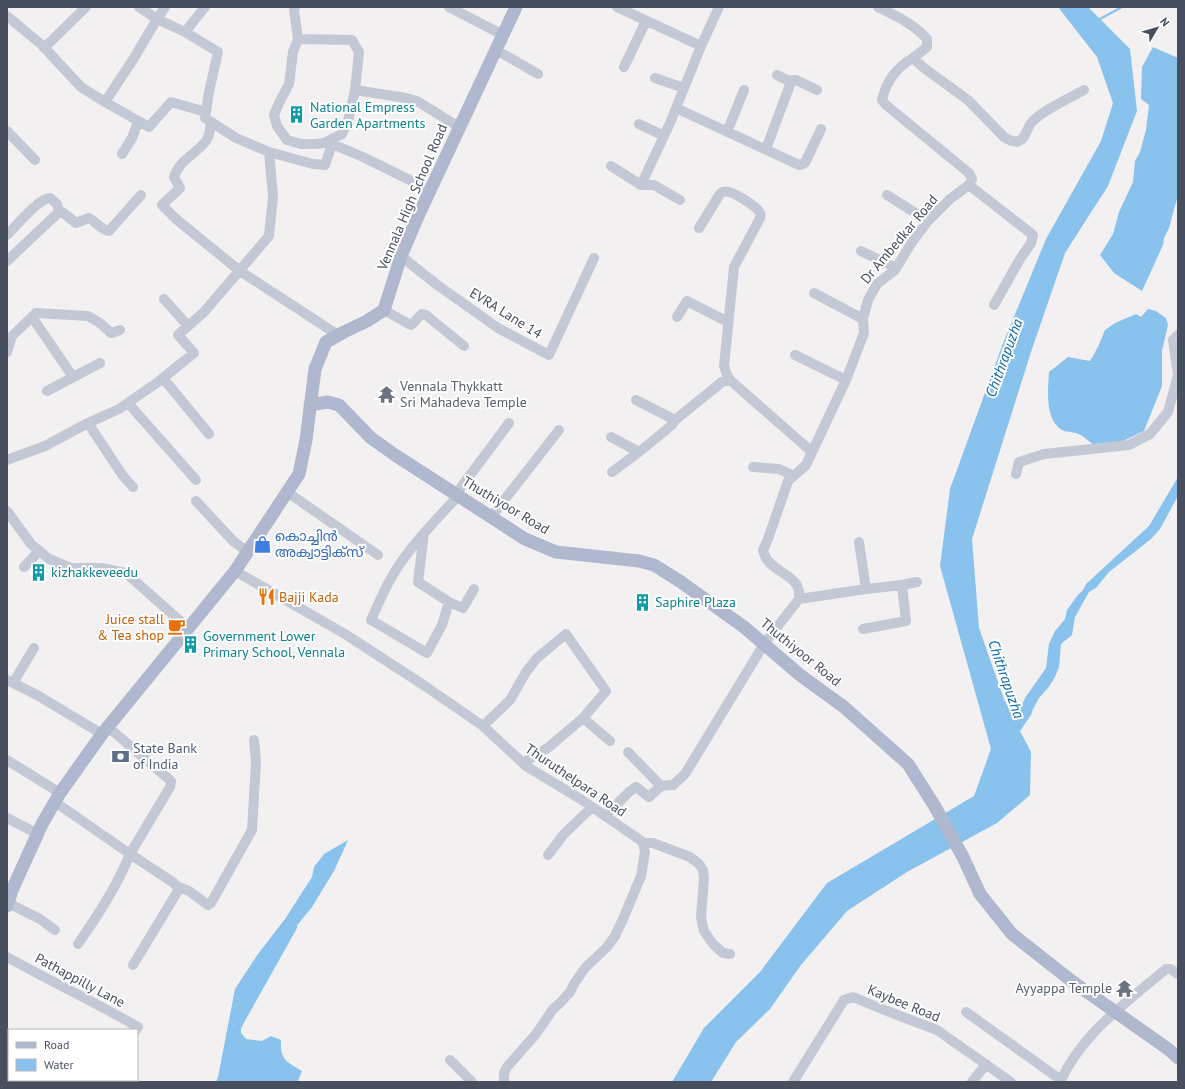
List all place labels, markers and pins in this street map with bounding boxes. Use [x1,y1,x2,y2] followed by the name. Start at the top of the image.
[310,98,425,132] place label: National Empress Garden Apartments
[287,105,307,125] building icon: National Empress Garden Apartments
[399,377,527,411] place label: Vennala Thykkatt Sri Mahadeva Temple
[377,384,397,404] temple icon: Vennala Thykkatt Sri Mahadeva Temple
[275,527,364,561] place label: കൊച്ചിൻ അക്വാട്ടിക്സ്
[252,534,272,554] shop icon: കൊച്ചിൻ അക്വാട്ടിക്സ്
[28,562,48,582] building icon: kizhakkeveedu
[51,563,138,581] place label: kizhakkeveedu
[256,587,276,607] restaurant icon: Bajji Kada
[279,588,339,606] place label: Bajji Kada
[632,592,652,612] building icon: Saphire Plaza
[655,593,736,611] place label: Saphire Plaza
[97,610,164,644] place label: Juice stall & Tea shop
[167,617,187,637] cafe icon: Juice stall & Tea shop
[203,627,345,661] place label: Government Lower Primary School, Vennala
[180,634,200,654] building icon: Government Lower Primary School, Vennala
[133,739,197,773] place label: State Bank of India
[110,746,130,766] bank icon: State Bank of India
[1115,978,1135,998] temple icon: Ayyappa Temple
[1016,979,1112,997] place label: Ayyappa Temple

